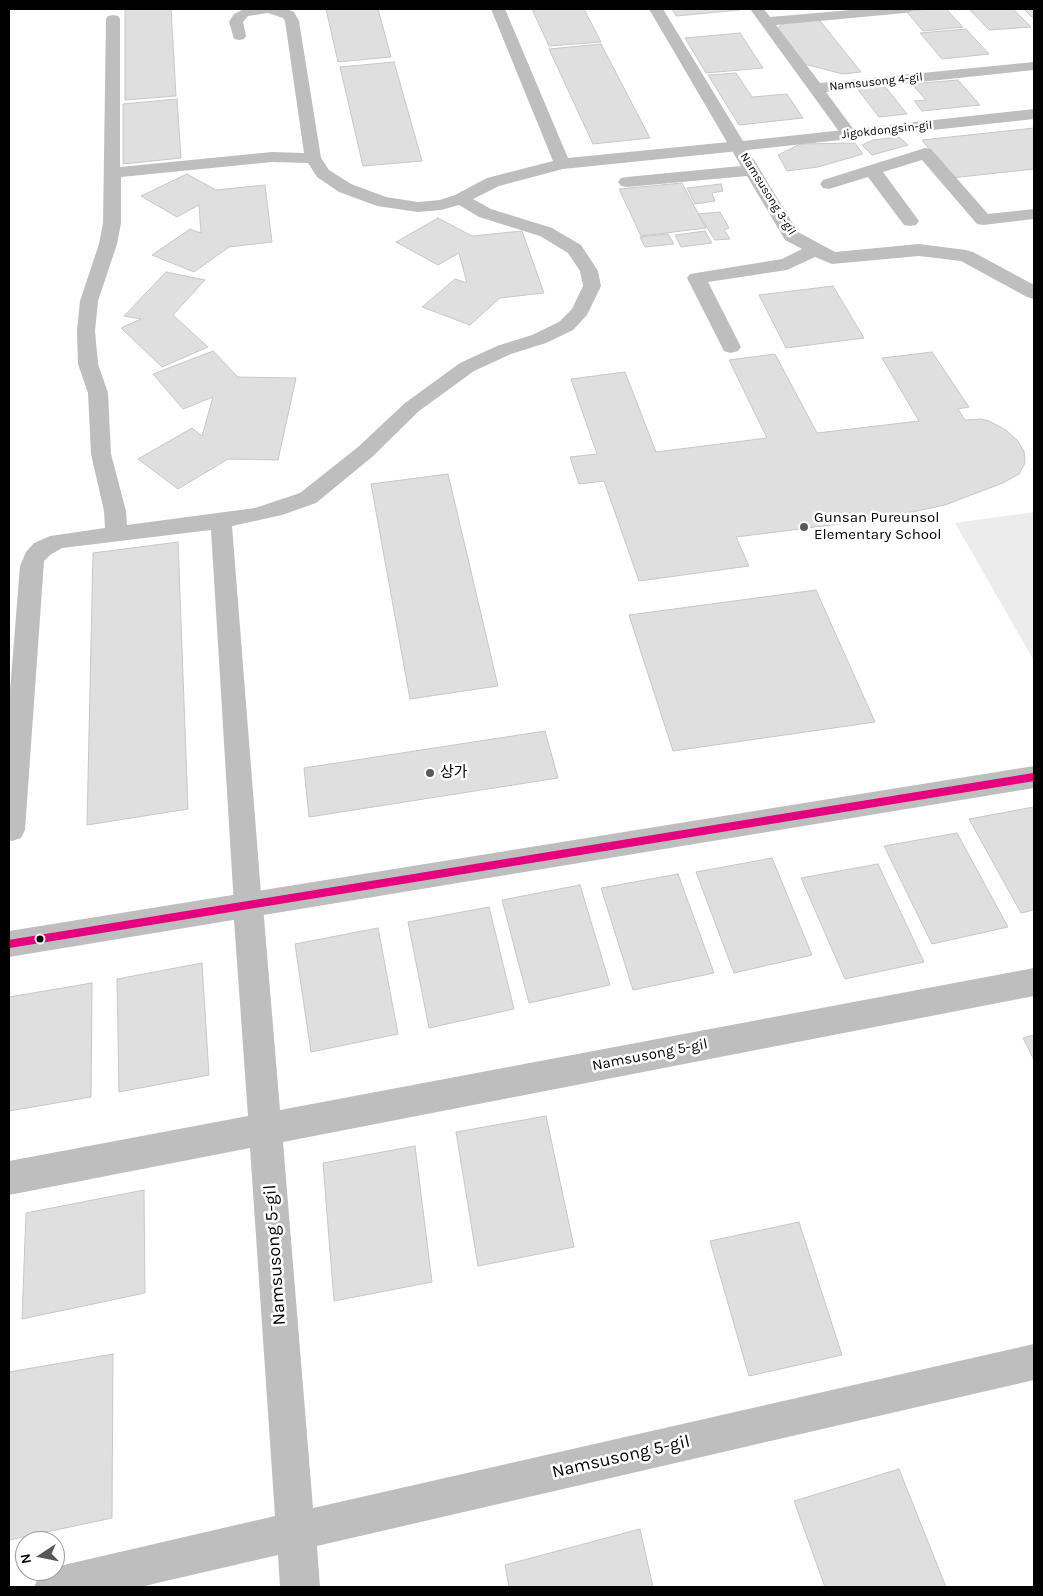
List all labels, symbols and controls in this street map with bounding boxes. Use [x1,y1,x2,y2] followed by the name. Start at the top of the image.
[829,70,923,94] street label: Namsusong 4-gil
[841,118,933,142] street label: Jigokdongsin-gil
[737,150,799,238] street label: Namsusong 3-gil
[814,509,941,544] place label: Gunsan Pureunsol Elementary School
[798,521,810,533] marker: Gunsan Pureunsol Elementary School
[440,764,468,782] place label: 상가
[424,767,436,779] marker: 상가
[35,934,45,944] unlabelled marker
[591,1035,709,1075] street label: Namsusong 5-gil
[259,1184,291,1326] street label: Namsusong 5-gil
[550,1431,692,1483] street label: Namsusong 5-gil
[15,1531,65,1581] north arrow
[16,1552,35,1565] text: N

